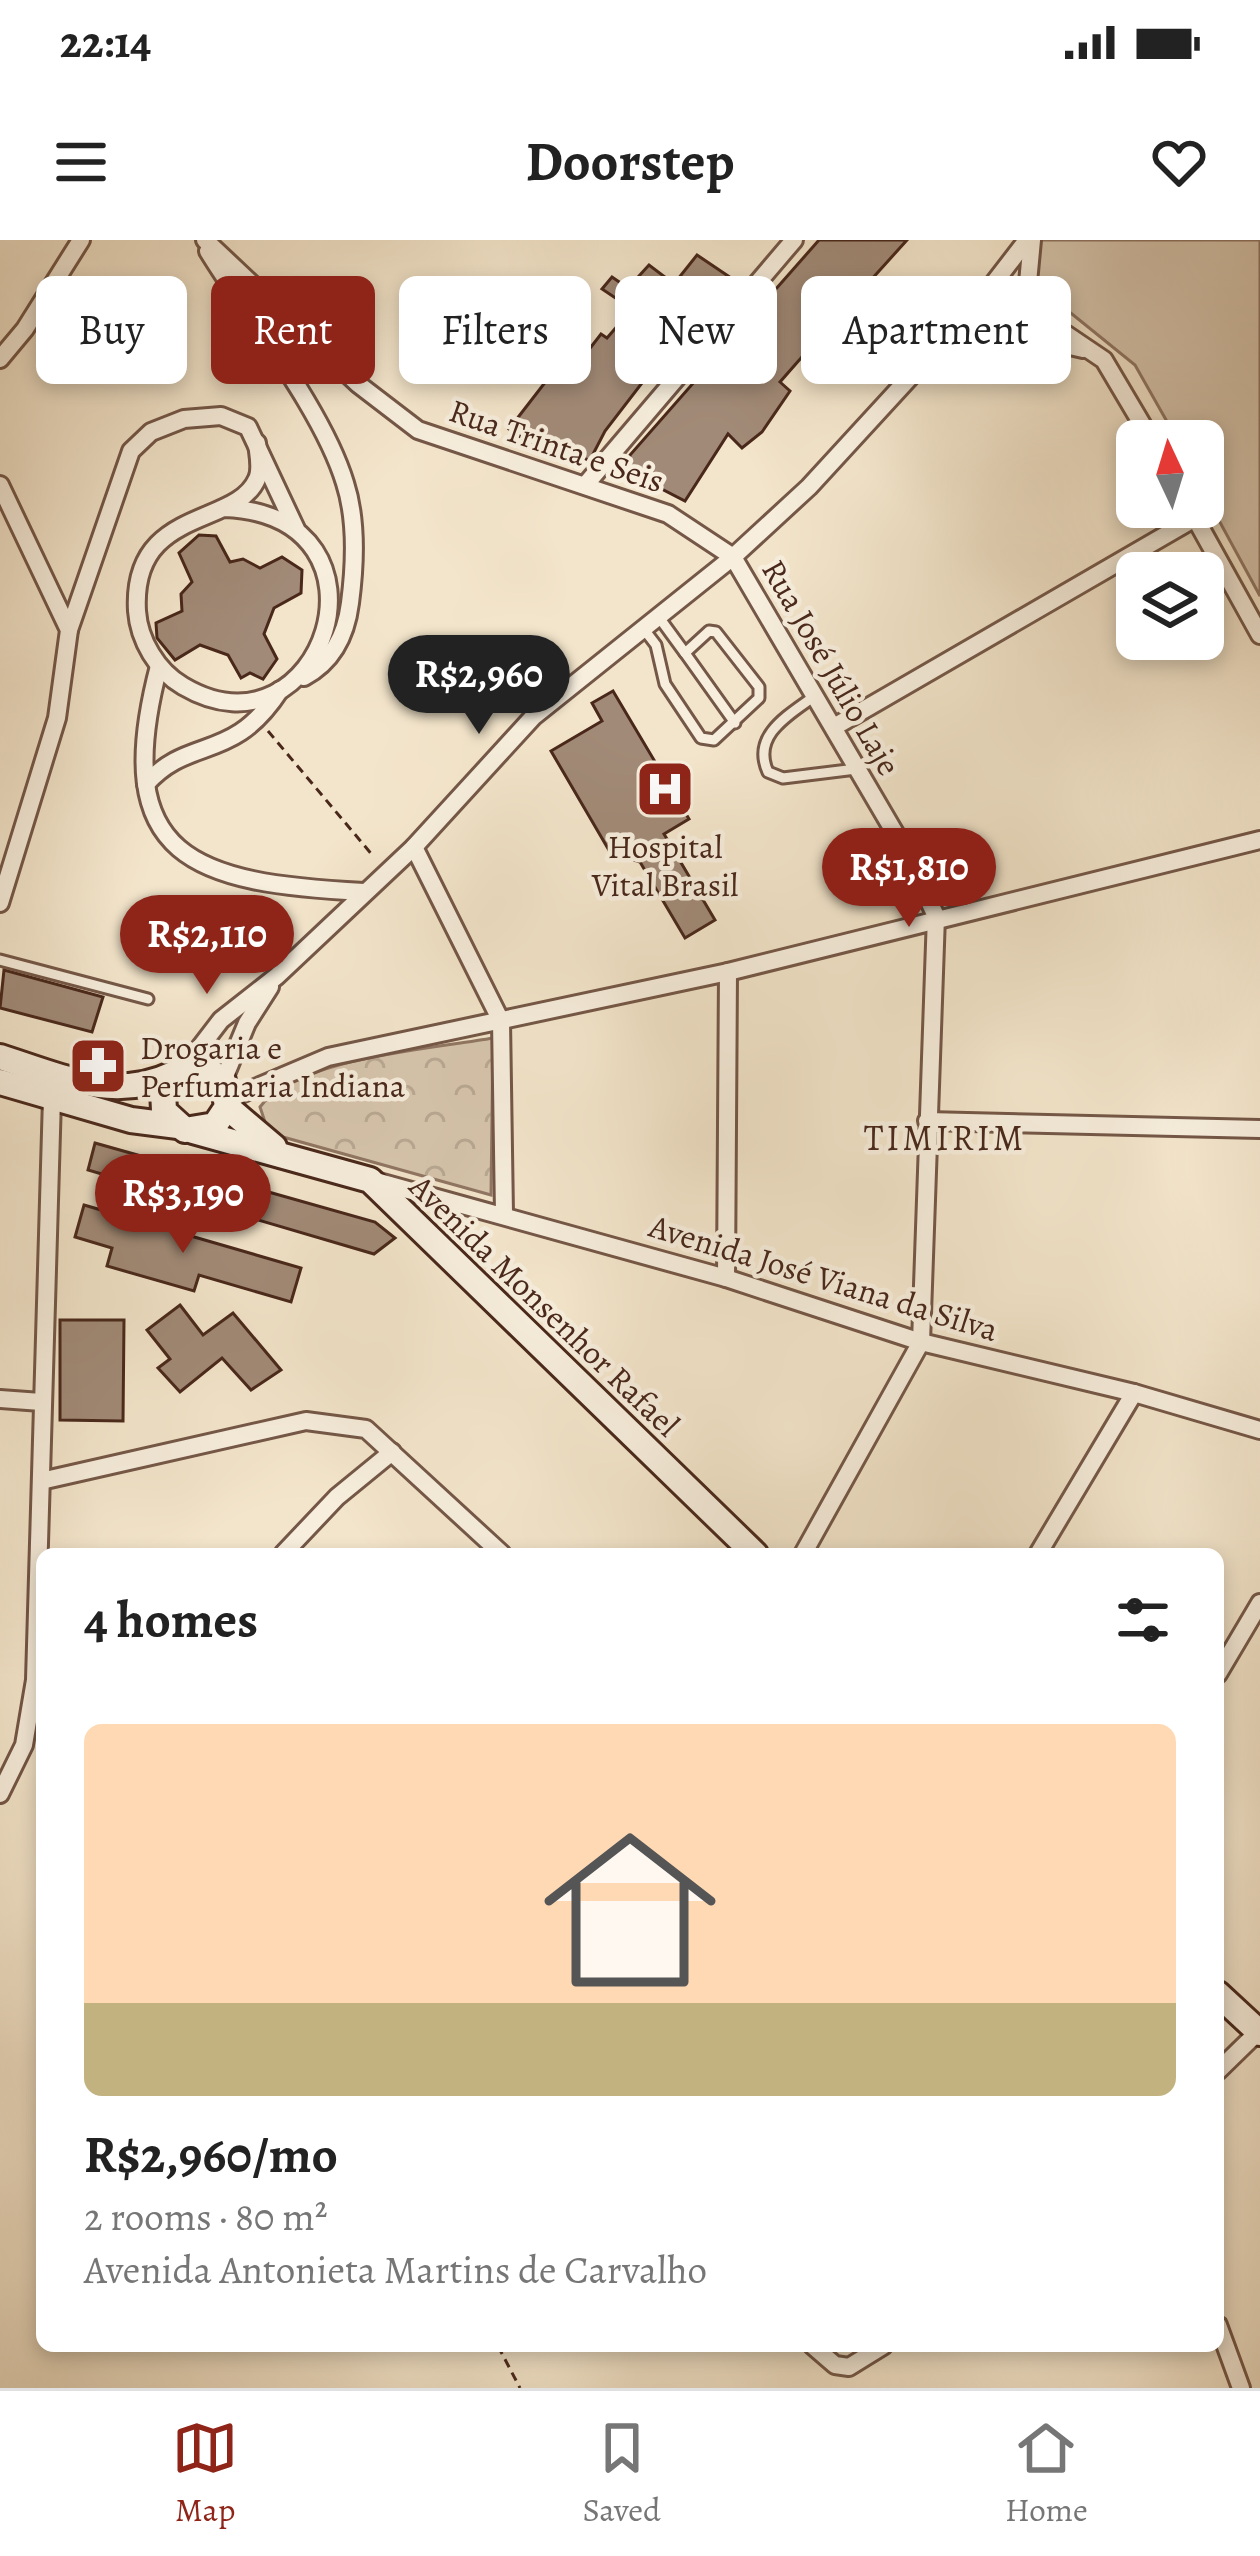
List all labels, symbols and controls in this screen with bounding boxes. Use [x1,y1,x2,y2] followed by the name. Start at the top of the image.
[60,11,151,73] text: 22:14
[525,125,735,199] text: Doorstep
[48,129,114,195] icon: menu
[1146,129,1212,195] icon: heart
[36,276,187,384] chip: Buy
[211,276,375,384] chip: Rent
[399,276,591,384] chip: Filters
[615,276,777,384] chip: New
[801,276,1071,384] chip: Apartment
[443,388,670,503] street label: Rua Trinta e Seis
[1116,420,1224,528] north arrow
[1116,420,1224,660] map controls
[751,551,912,784] street label: Rua José Júlio Laje
[1116,552,1224,660] button: layers
[368,635,590,737] pin: R$2,960
[415,647,543,700] text: R$2,960
[634,758,696,820] hospital icon: Hospital Vital Brasil
[591,824,738,907] place label: Hospital Vital Brasil
[798,828,1020,930] pin: R$1,810
[849,840,969,893] text: R$1,810
[96,895,318,997] pin: R$2,110
[147,907,267,960] text: R$2,110
[140,1025,406,1108] place label: Drogaria e Perfumaria Indiana
[67,1035,129,1097] pharmacy icon: Drogaria e Perfumaria Indiana
[864,1113,1026,1162] district label: TIMIRIM
[72,1154,294,1256] pin: R$3,190
[399,1164,690,1446] street label: Avenida Monsenhor Rafael
[122,1166,244,1219] text: R$3,190
[643,1203,1004,1352] street label: Avenida José Viana da Silva
[84,1585,258,1655] text: 4 homes
[1110,1587,1176,1653] icon: filters
[522,1802,738,2018] icon: home
[84,2120,338,2190] text: R$2,960/mo
[84,2190,328,2243] text: 2 rooms · 80 m²
[84,2243,707,2296] text: Avenida Antonieta Martins de Carvalho
[172,2415,238,2532] tab: Map
[582,2415,661,2532] tab: Saved
[1005,2415,1088,2532] tab: Home

